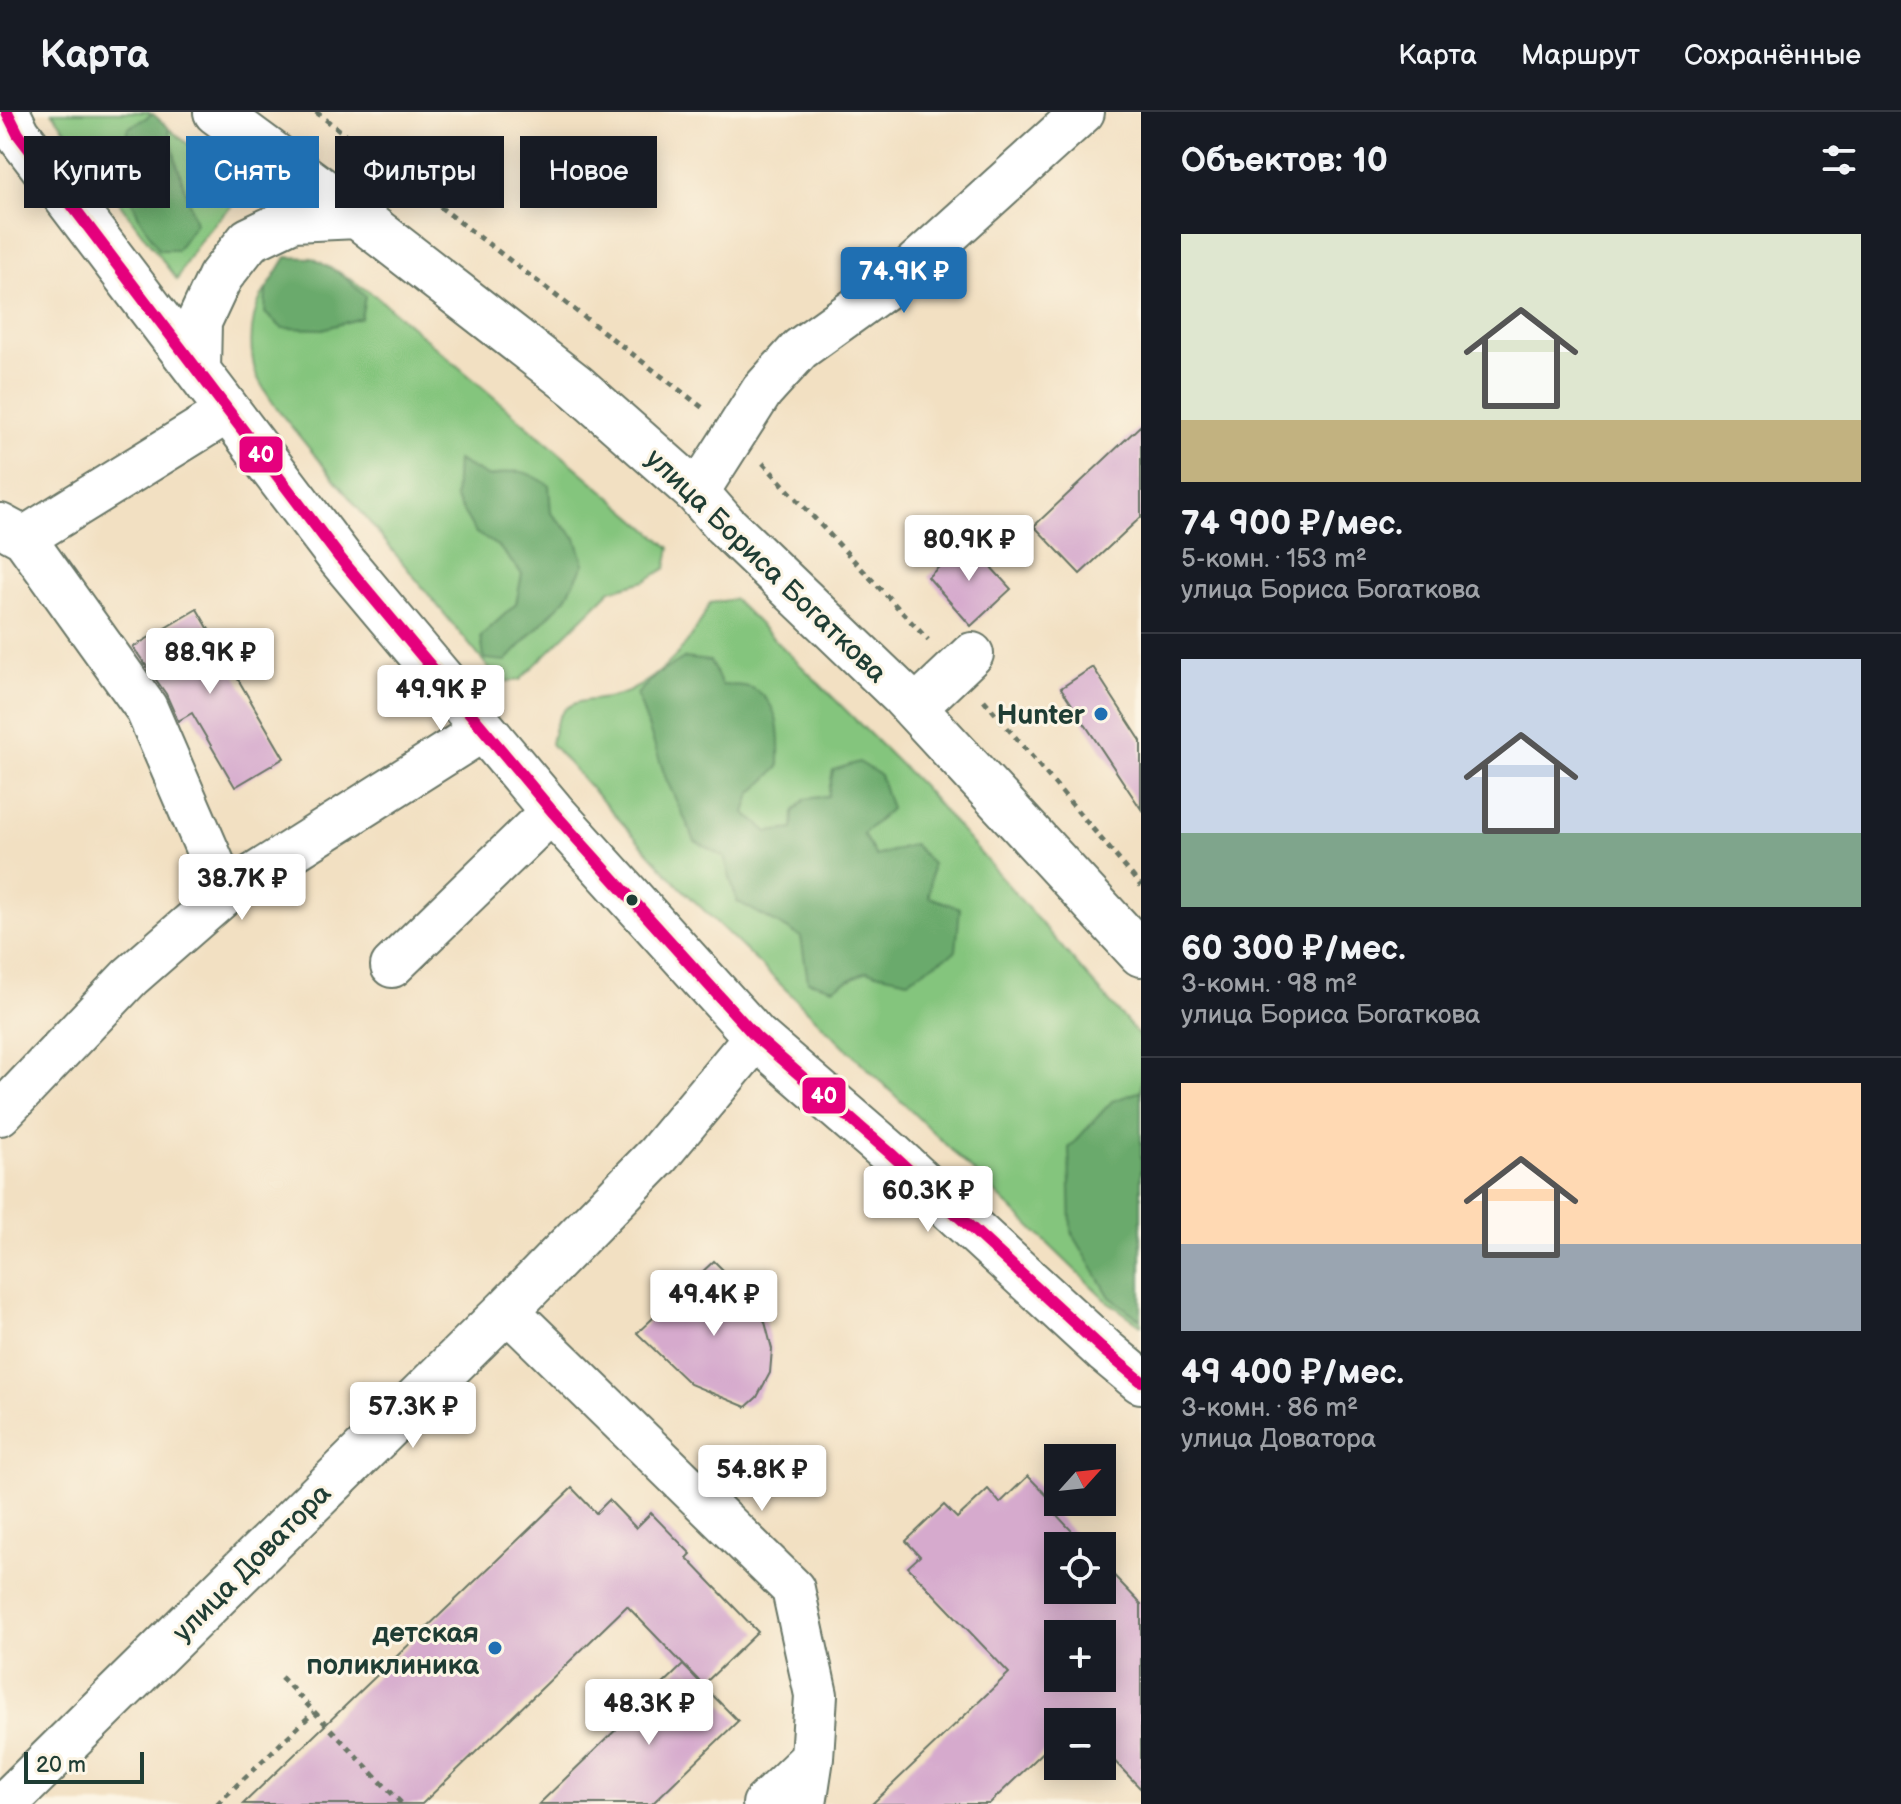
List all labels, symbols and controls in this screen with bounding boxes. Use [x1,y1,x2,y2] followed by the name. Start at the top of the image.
[40,33,149,78] text: Карта
[1398,39,1477,72] text: Карта
[1521,39,1640,72] text: Маршрут
[1684,39,1861,72] text: Сохранённые
[24,136,170,208] chip: Купить
[186,136,319,208] chip: Снять
[335,136,504,208] chip: Фильтры
[520,136,657,208] chip: Новое
[1817,138,1861,182] icon: filters
[1181,140,1388,181] text: Объектов: 10
[830,247,978,315] pin: 74.9K ₽
[859,257,949,288] text: 74.9K ₽
[1449,286,1593,430] icon: home
[238,435,284,474] line badge: 40
[248,442,274,469] text: 40
[639,442,894,690] street label: улица Бориса Богаткова
[1181,503,1403,544] text: 74 900 ₽/мес.
[895,515,1043,583] pin: 80.9K ₽
[923,525,1015,556] text: 80.9K ₽
[1181,544,1367,575] text: 5-комн. · 153 m²
[1181,575,1480,606] text: улица Бориса Богаткова
[136,628,284,696] pin: 88.9K ₽
[164,638,256,669] text: 88.9K ₽
[367,665,515,733] pin: 49.9K ₽
[395,675,487,706] text: 49.9K ₽
[997,699,1086,732] place label: Hunter
[1092,705,1110,723] marker: Hunter
[1449,711,1593,855] icon: home
[168,854,316,922] pin: 38.7K ₽
[197,864,287,895] text: 38.7K ₽
[624,892,640,908] unlabelled marker
[1181,928,1406,969] text: 60 300 ₽/мес.
[1181,969,1357,1000] text: 3-комн. · 98 m²
[1181,1000,1480,1031] text: улица Бориса Богаткова
[801,1076,847,1115] line badge: 40
[811,1083,837,1110] text: 40
[1449,1135,1593,1279] icon: home
[854,1166,1002,1234] pin: 60.3K ₽
[882,1176,974,1207] text: 60.3K ₽
[640,1270,788,1338] pin: 49.4K ₽
[668,1280,760,1311] text: 49.4K ₽
[1181,1352,1404,1393] text: 49 400 ₽/мес.
[339,1382,487,1450] pin: 57.3K ₽
[368,1392,458,1423] text: 57.3K ₽
[1181,1393,1358,1424] text: 3-комн. · 86 m²
[1181,1424,1376,1455] text: улица Доватора
[1044,1444,1116,1516] north arrow
[1044,1444,1116,1780] map controls
[688,1445,836,1513] pin: 54.8K ₽
[716,1455,808,1486] text: 54.8K ₽
[166,1477,338,1649] street label: улица Доватора
[1044,1532,1116,1604] button: locate
[306,1617,480,1682] place label: детская поликлиника
[1044,1620,1116,1692] button: +
[486,1639,504,1657] marker: детская поликлиника
[575,1679,723,1747] pin: 48.3K ₽
[603,1689,695,1720] text: 48.3K ₽
[1044,1708,1116,1780] button: −
[24,1748,144,1784] scale bar
[36,1752,86,1779] text: 20 m

